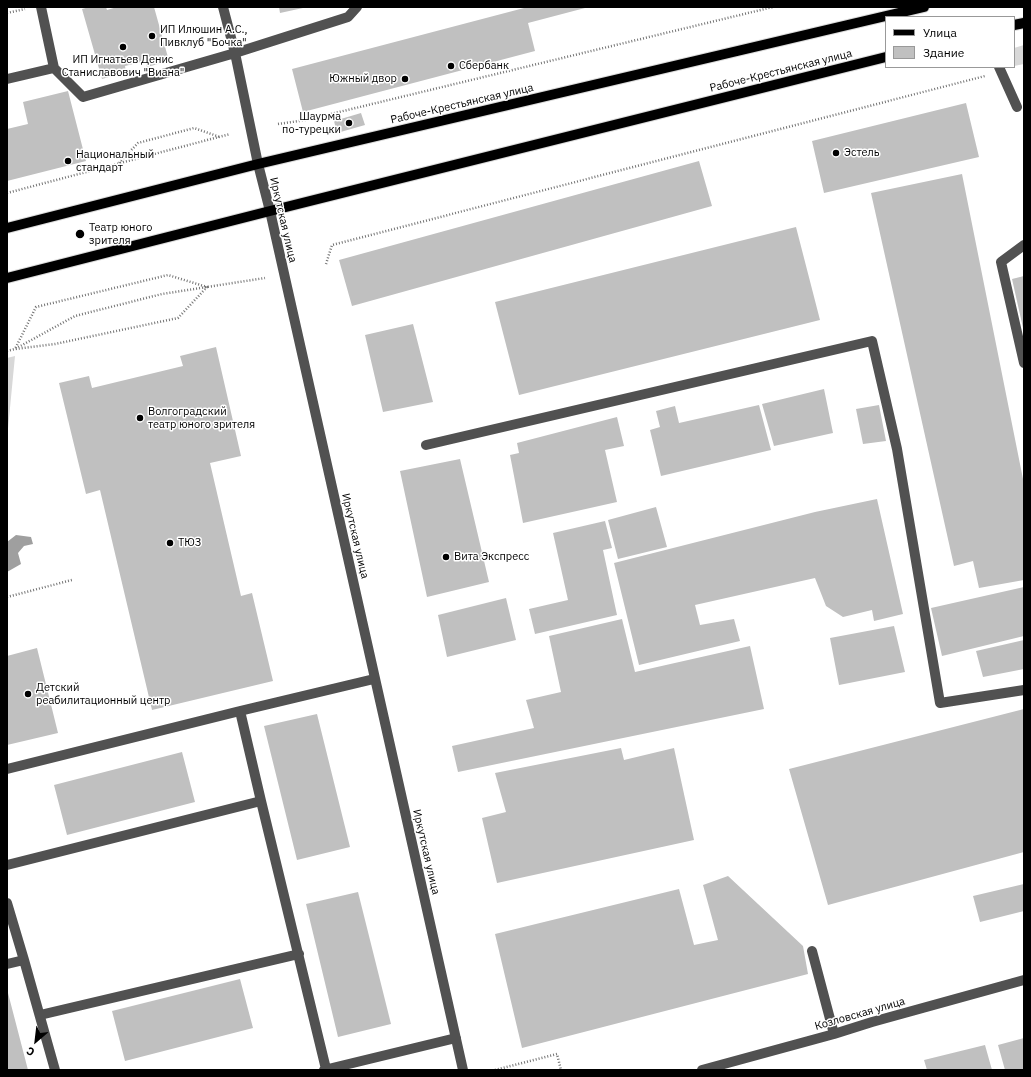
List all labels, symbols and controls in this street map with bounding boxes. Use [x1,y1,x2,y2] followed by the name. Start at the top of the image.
[885,16,1015,68] legend
[160,23,247,49] place label: ИП Илюшин А.С., Пивклуб "Бочка"
[923,25,957,40] text: Улица
[147,31,157,41] marker: ИП Илюшин А.С., Пивклуб "Бочка"
[118,42,128,52] marker: ИП Игнатьев Денис Станиславович "Виана"
[923,45,964,60] text: Здание
[709,47,853,95] street label: Рабоче-Крестьянская улица
[62,53,184,79] place label: ИП Игнатьев Денис Станиславович "Виана"
[459,59,509,73] place label: Сбербанк
[446,61,456,71] marker: Сбербанк
[329,72,397,86] place label: Южный двор
[400,74,410,84] marker: Южный двор
[389,81,535,127] street label: Рабоче-Крестьянская улица
[282,110,341,136] place label: Шаурма по-турецки
[344,118,354,128] marker: Шаурма по-турецки
[844,146,880,160] place label: Эстель
[76,148,154,174] place label: Национальный стандарт
[831,148,841,158] marker: Эстель
[63,156,73,166] marker: Национальный стандарт
[267,176,299,264] street label: Иркутская улица
[89,221,152,247] place label: Театр юного зрителя
[74,228,86,240] marker: Театр юного зрителя
[148,405,255,431] place label: Волгоградский театр юного зрителя
[135,413,145,423] marker: Волгоградский театр юного зрителя
[339,492,371,580] street label: Иркутская улица
[178,536,201,550] place label: ТЮЗ
[165,538,175,548] marker: ТЮЗ
[454,550,529,564] place label: Вита Экспресс
[441,552,451,562] marker: Вита Экспресс
[36,681,170,707] place label: Детский реабилитационный центр
[23,689,33,699] marker: Детский реабилитационный центр
[410,808,442,896] street label: Иркутская улица
[813,995,907,1033] street label: Козловская улица
[16,1021,56,1061] north arrow
[24,1044,37,1059] text: С

